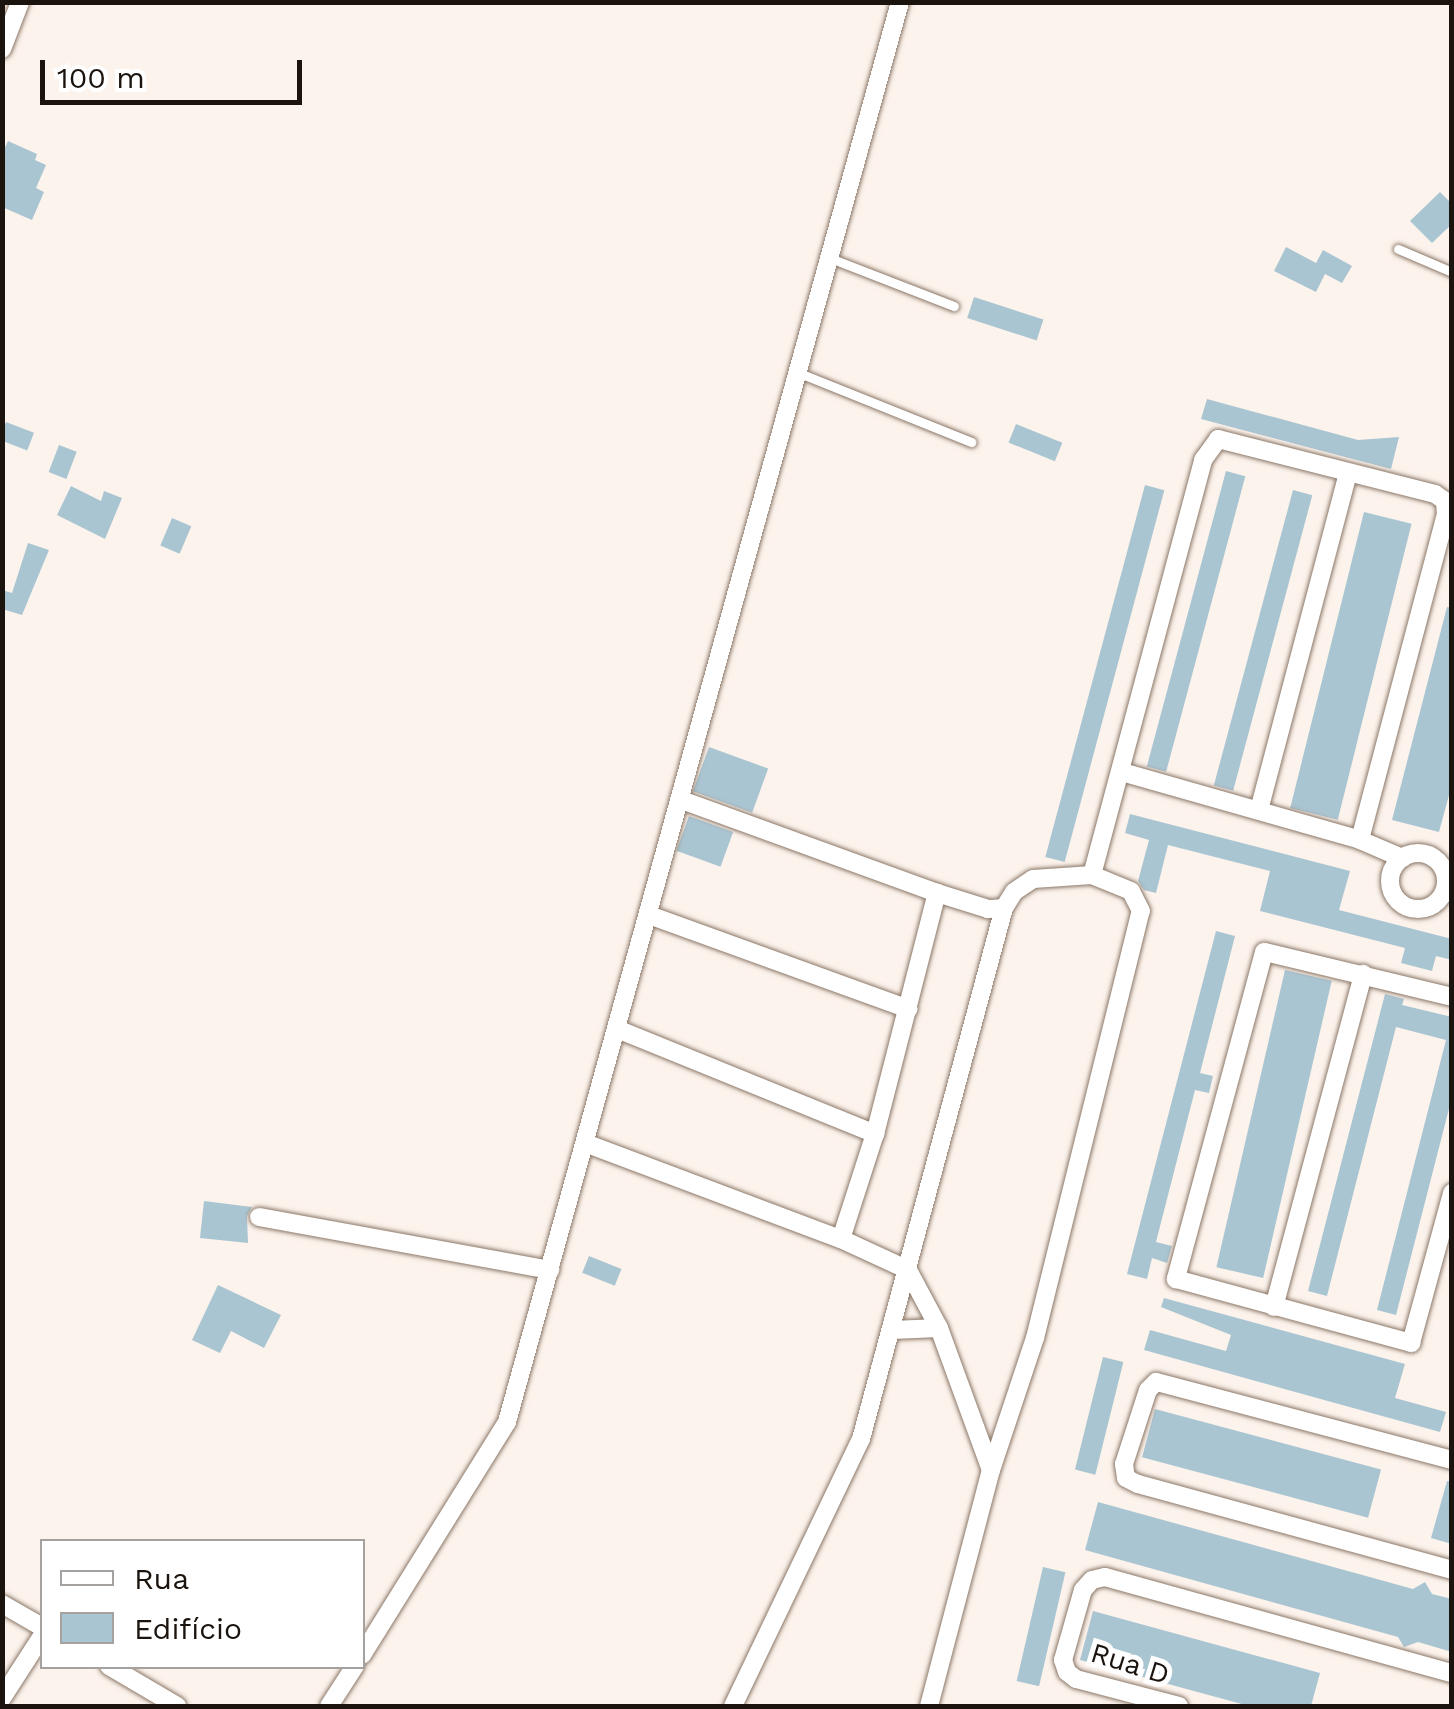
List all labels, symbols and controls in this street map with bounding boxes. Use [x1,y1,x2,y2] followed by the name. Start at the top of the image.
[45,40,308,102] scale bar
[57,60,145,95] text: 100 m
[40,1539,365,1669] legend
[134,1561,189,1596] text: Rua
[134,1611,242,1646] text: Edifício
[1086,1636,1174,1692] street label: Rua D

